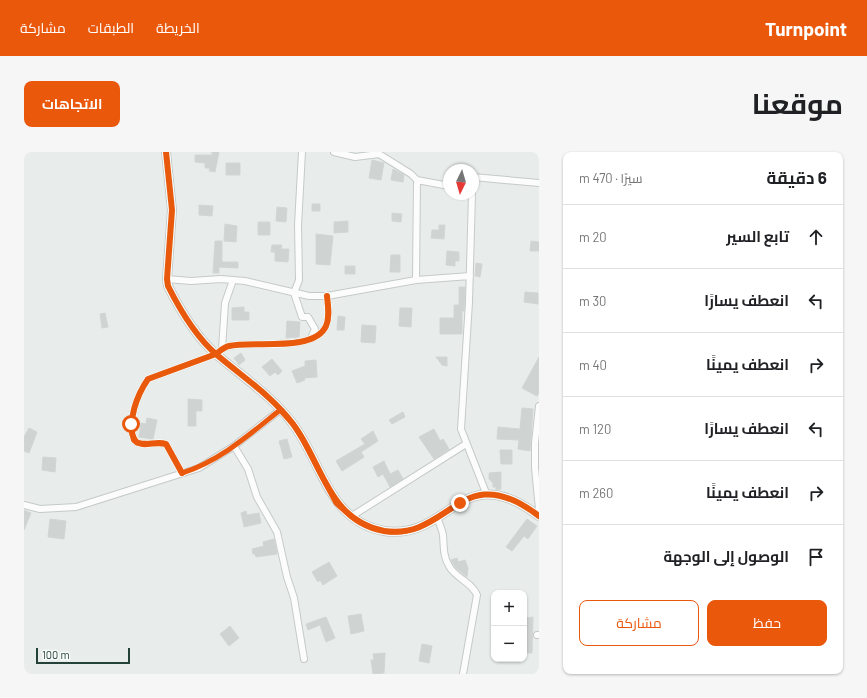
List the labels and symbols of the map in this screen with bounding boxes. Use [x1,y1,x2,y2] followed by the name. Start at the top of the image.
[443,164,479,200] north arrow
[122,415,140,433] route start
[451,494,469,512] route end
[36,646,130,665] scale bar

